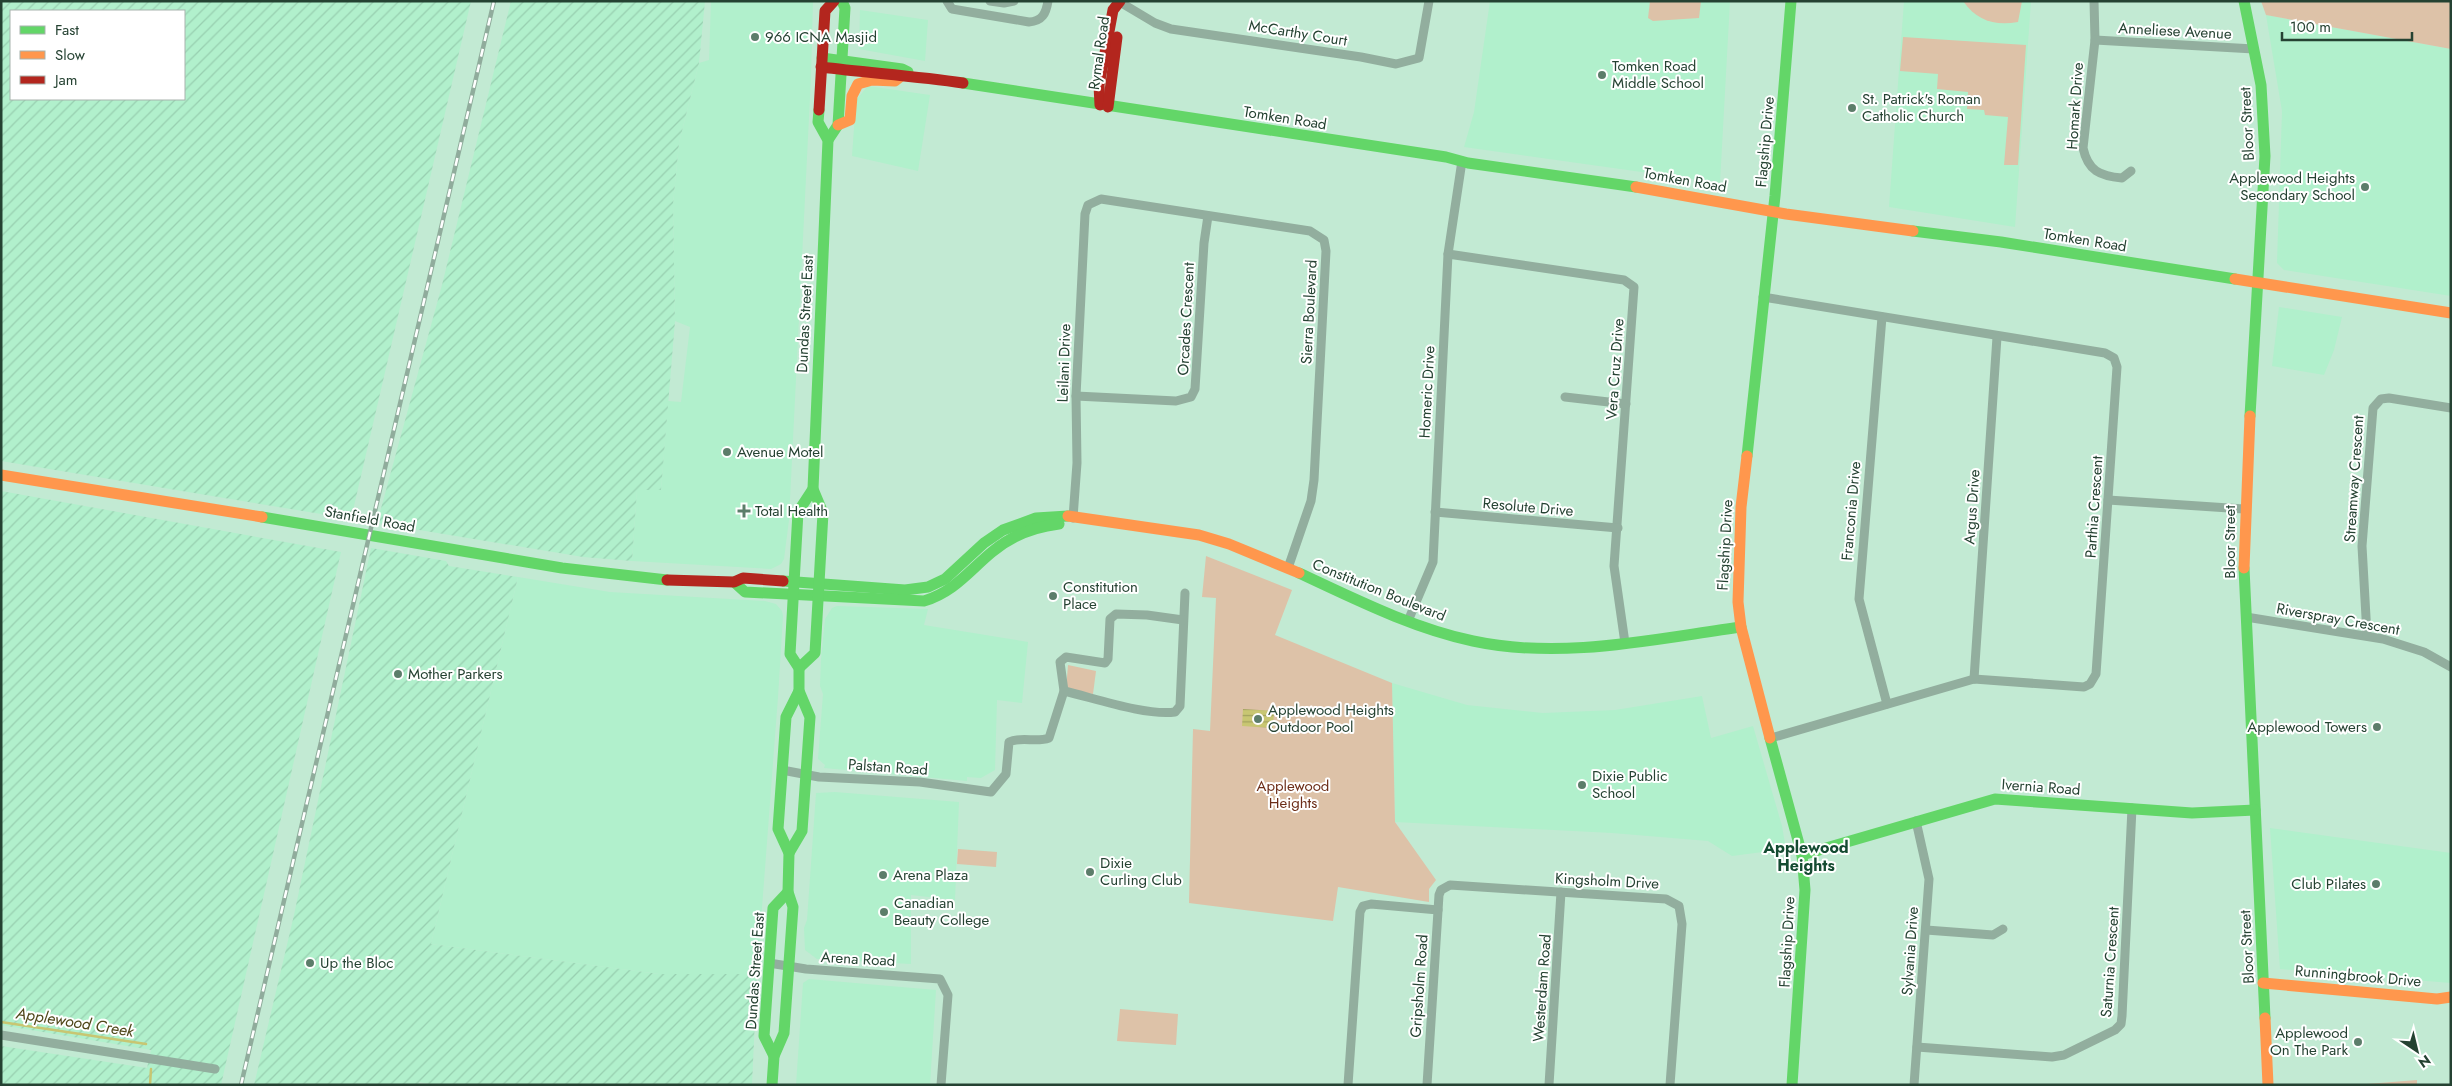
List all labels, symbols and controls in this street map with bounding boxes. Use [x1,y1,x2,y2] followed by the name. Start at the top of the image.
[10,10,185,100] legend
[2282,10,2412,42] scale bar
[1247,14,1349,52] street label: McCarthy Court
[1083,15,1115,91] street label: Rymal Road
[2290,16,2331,38] text: 100 m
[2118,17,2232,45] street label: Anneliese Avenue
[55,19,79,41] text: Fast
[765,26,877,48] place label: 966 ICNA Masjid
[749,31,761,43] marker: 966 ICNA Masjid
[55,44,86,66] text: Slow
[1612,55,1704,94] place label: Tomken Road Middle School
[2061,61,2089,150] street label: Homark Drive
[53,69,78,91] text: Jam
[1596,69,1608,81] marker: Tomken Road Middle School
[2234,86,2260,161] street label: Bloor Street
[1862,88,1981,127] place label: St. Patrick's Roman Catholic Church
[1750,95,1780,188] street label: Flagship Drive
[1242,101,1328,135] street label: Tomken Road
[1846,102,1858,114] marker: St. Patrick's Roman Catholic Church
[1642,162,1728,198] street label: Tomken Road
[2229,167,2355,206] place label: Applewood Heights Secondary School
[2359,181,2371,193] marker: Applewood Heights Secondary School
[2042,223,2128,257] street label: Tomken Road
[791,254,819,373] street label: Dundas Street East
[1295,259,1323,365] street label: Sierra Boulevard
[1172,261,1200,376] street label: Orcades Crescent
[1600,317,1630,420] street label: Vera Cruz Drive
[1052,323,1076,403] street label: Leilani Drive
[1414,345,1440,439] street label: Homeric Drive
[2339,414,2369,543] street label: Streamway Crescent
[737,441,823,463] place label: Avenue Motel
[721,446,733,458] marker: Avenue Motel
[2079,455,2109,559] street label: Parthia Crescent
[1836,460,1866,562] street label: Franconia Drive
[1958,468,1986,545] street label: Argus Drive
[1482,492,1574,522] street label: Resolute Drive
[1712,499,1738,591] street label: Flagship Drive
[323,500,417,538] street label: Stanfield Road
[755,500,828,522] place label: Total Health
[737,504,751,518] marker: Total Health
[2219,505,2241,579] street label: Bloor Street
[1309,553,1449,627] street label: Constitution Boulevard
[1063,576,1138,615] place label: Constitution Place
[1047,590,1059,602] marker: Constitution Place
[2275,597,2402,641] street label: Riverspray Crescent
[408,663,503,685] place label: Mother Parkers
[392,668,404,680] marker: Mother Parkers
[1268,699,1394,738] place label: Applewood Heights Outdoor Pool
[1252,713,1264,725] marker: Applewood Heights Outdoor Pool
[2247,716,2367,738] place label: Applewood Towers
[2371,721,2383,733] marker: Applewood Towers
[847,753,929,781] street label: Palstan Road
[1592,765,1667,804] place label: Dixie Public School
[2001,773,2081,801] street label: Ivernia Road
[1257,775,1329,814] park label: Applewood Heights
[1576,779,1588,791] marker: Dixie Public School
[1762,836,1849,877] district label: Applewood Heights
[1100,852,1182,891] place label: Dixie Curling Club
[893,864,968,886] place label: Arena Plaza
[1084,866,1096,878] marker: Dixie Curling Club
[1555,867,1660,895] street label: Kingsholm Drive
[877,869,889,881] marker: Arena Plaza
[2291,873,2366,895] place label: Club Pilates
[2370,878,2382,890] marker: Club Pilates
[894,892,990,931] place label: Canadian Beauty College
[1774,896,1800,988] street label: Flagship Drive
[878,906,890,918] marker: Canadian Beauty College
[1896,906,1924,996] street label: Sylvania Drive
[2095,906,2125,1018] street label: Saturnia Crescent
[2234,909,2260,984] street label: Bloor Street
[740,911,770,1030] street label: Dundas Street East
[1527,933,1557,1043] street label: Westerdam Road
[1404,934,1434,1038] street label: Gripsholm Road
[820,946,896,972] street label: Arena Road
[320,952,393,974] place label: Up the Bloc
[304,957,316,969] marker: Up the Bloc
[2294,960,2422,993] street label: Runningbrook Drive
[14,1001,137,1043] water label: Applewood Creek
[2270,1022,2348,1061] place label: Applewood On The Park
[2392,1026,2442,1076] north arrow
[2352,1036,2364,1048] marker: Applewood On The Park
[2414,1050,2435,1073] text: N

